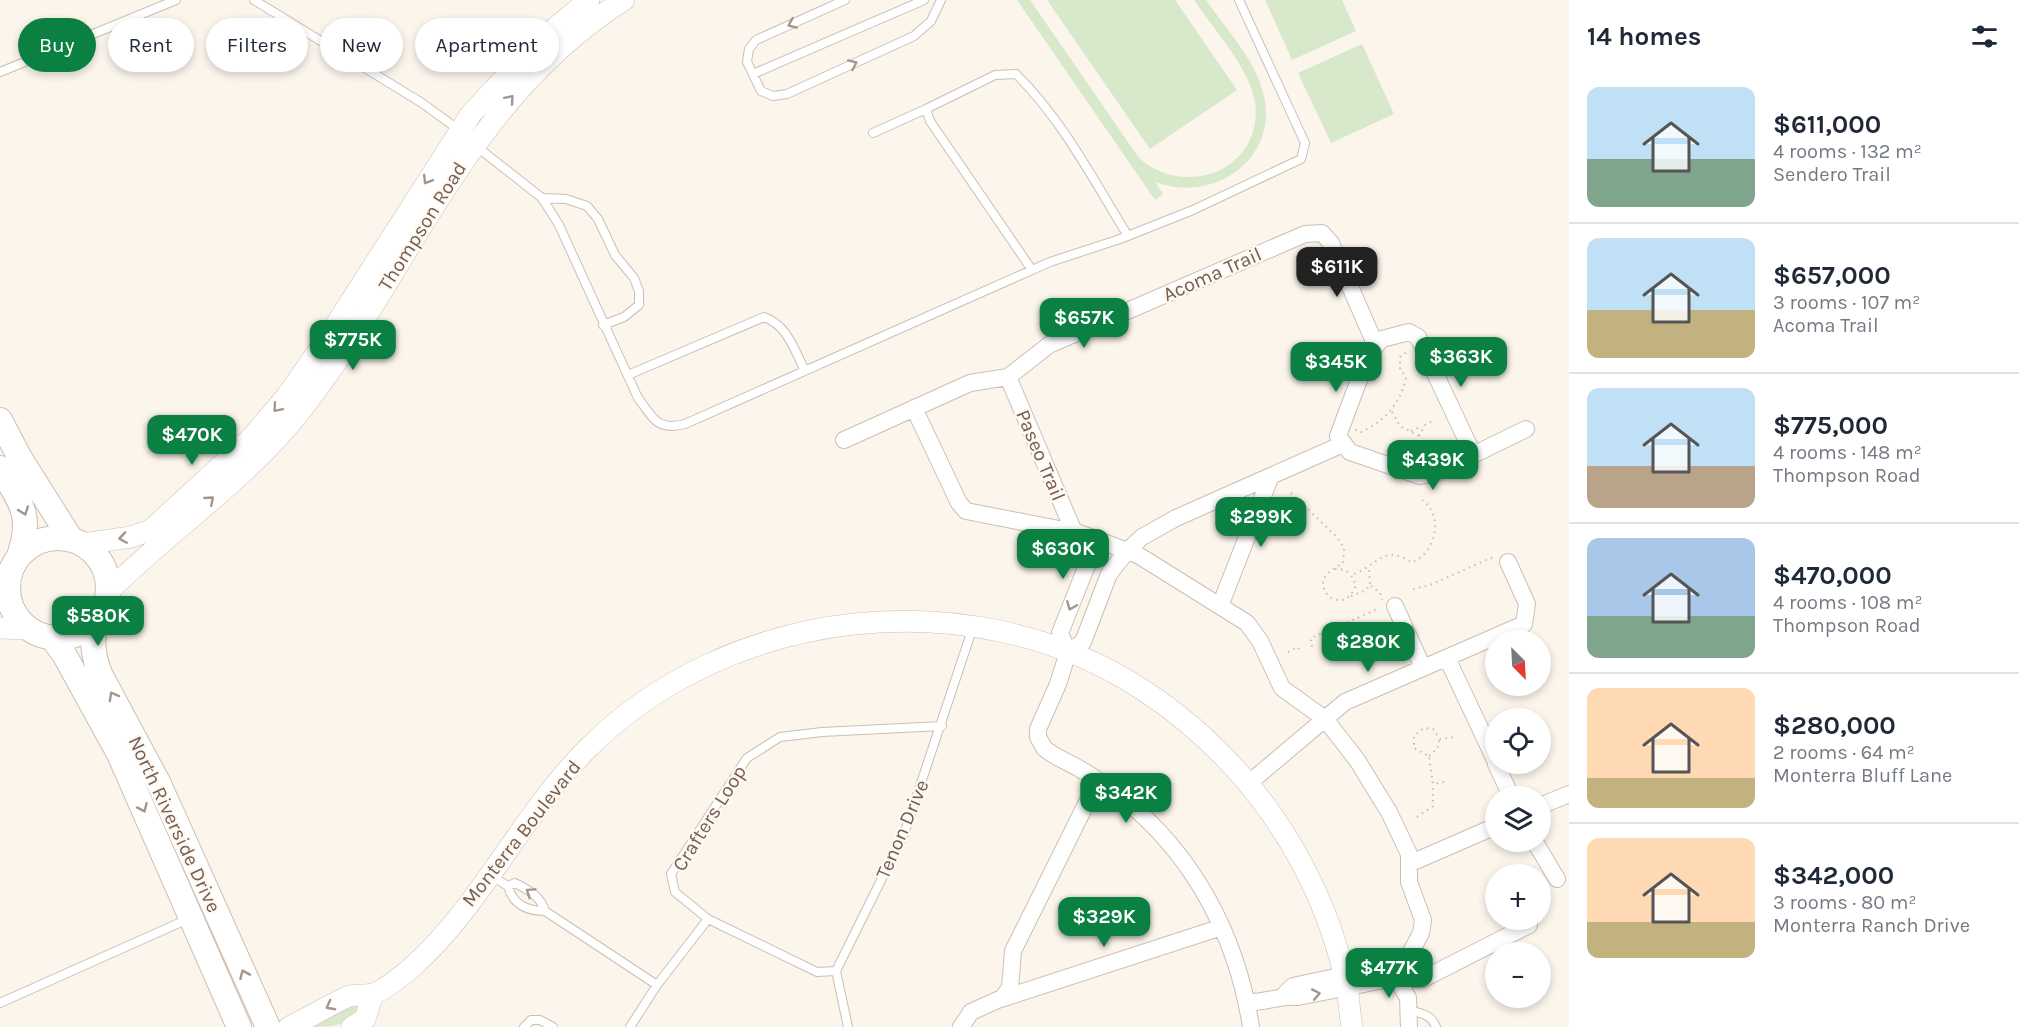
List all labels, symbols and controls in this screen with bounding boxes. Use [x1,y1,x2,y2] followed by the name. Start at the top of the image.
[787,17,798,29] one-way arrow
[18,18,96,72] chip: Buy
[108,18,194,72] chip: Rent
[206,18,308,72] chip: Filters
[320,18,403,72] chip: New
[415,18,559,72] chip: Apartment
[1968,20,2001,53] icon: filters
[1587,21,1701,52] text: 14 homes
[846,59,857,71] one-way arrow
[503,95,514,106] one-way arrow
[1773,109,1881,140] text: $611,000
[1635,111,1707,183] icon: home
[1773,140,1922,163] text: 4 rooms · 132 m²
[374,158,471,295] street label: Thompson Road
[1773,163,1891,186] text: Sendero Trail
[423,174,435,184] one-way arrow
[1159,242,1265,306] street label: Acoma Trail
[1295,247,1379,298] pin: $611K
[1310,255,1364,278] text: $611K
[1773,260,1891,291] text: $657,000
[1635,262,1707,334] icon: home
[1773,291,1920,314] text: 3 rooms · 107 m²
[1042,298,1126,349] pin: $657K
[1054,306,1114,329] text: $657K
[1773,314,1879,337] text: Acoma Trail
[311,320,395,371] pin: $775K
[324,328,382,351] text: $775K
[1419,337,1503,388] pin: $363K
[1294,342,1378,393] pin: $345K
[1429,345,1493,368] text: $363K
[1305,350,1367,373] text: $345K
[273,401,284,412] one-way arrow
[1011,406,1070,504] street label: Paseo Trail
[1773,410,1888,441] text: $775,000
[1635,412,1707,484] icon: home
[150,415,234,466] pin: $470K
[161,423,223,446] text: $470K
[1391,440,1475,491] pin: $439K
[1773,441,1922,464] text: 4 rooms · 148 m²
[1401,448,1465,471] text: $439K
[1773,464,1921,487] text: Thompson Road
[203,496,214,507] one-way arrow
[1219,497,1303,548] pin: $299K
[16,505,29,516] one-way arrow
[1229,505,1293,528] text: $299K
[1021,529,1105,580] pin: $630K
[118,532,127,544] one-way arrow
[1031,537,1095,560] text: $630K
[1773,560,1892,591] text: $470,000
[1635,562,1707,634] icon: home
[1773,591,1923,614] text: 4 rooms · 108 m²
[56,596,140,647] pin: $580K
[1066,600,1078,611] one-way arrow
[66,604,130,627] text: $580K
[1773,614,1921,637] text: Thompson Road
[1326,622,1410,673] pin: $280K
[1336,630,1400,653] text: $280K
[1485,630,1551,696] north arrow
[1485,630,1551,1008] map controls
[108,692,120,702] one-way arrow
[1485,708,1551,774] button: locate
[1773,710,1896,741] text: $280,000
[1635,712,1707,784] icon: home
[124,732,226,916] street label: North Riverside Drive
[1773,741,1915,764] text: 2 rooms · 64 m²
[457,756,586,911] street label: Monterra Boulevard
[668,761,751,875] street label: Crafters Loop
[1773,764,1952,787] text: Monterra Bluff Lane
[1084,773,1168,824] pin: $342K
[871,776,934,882] street label: Tenon Drive
[1094,781,1158,804] text: $342K
[1485,786,1551,852] button: layers
[136,801,148,812] one-way arrow
[1773,860,1894,891] text: $342,000
[1635,862,1707,934] icon: home
[1485,864,1551,930] button: +
[526,888,537,899] one-way arrow
[1773,891,1917,914] text: 3 rooms · 80 m²
[1062,897,1146,948] pin: $329K
[1072,905,1136,928] text: $329K
[1773,914,1970,937] text: Monterra Ranch Drive
[1485,942,1551,1008] button: −
[1347,948,1431,999] pin: $477K
[1360,956,1418,979] text: $477K
[239,969,251,980] one-way arrow
[1310,988,1320,1001] one-way arrow
[326,999,337,1010] one-way arrow

